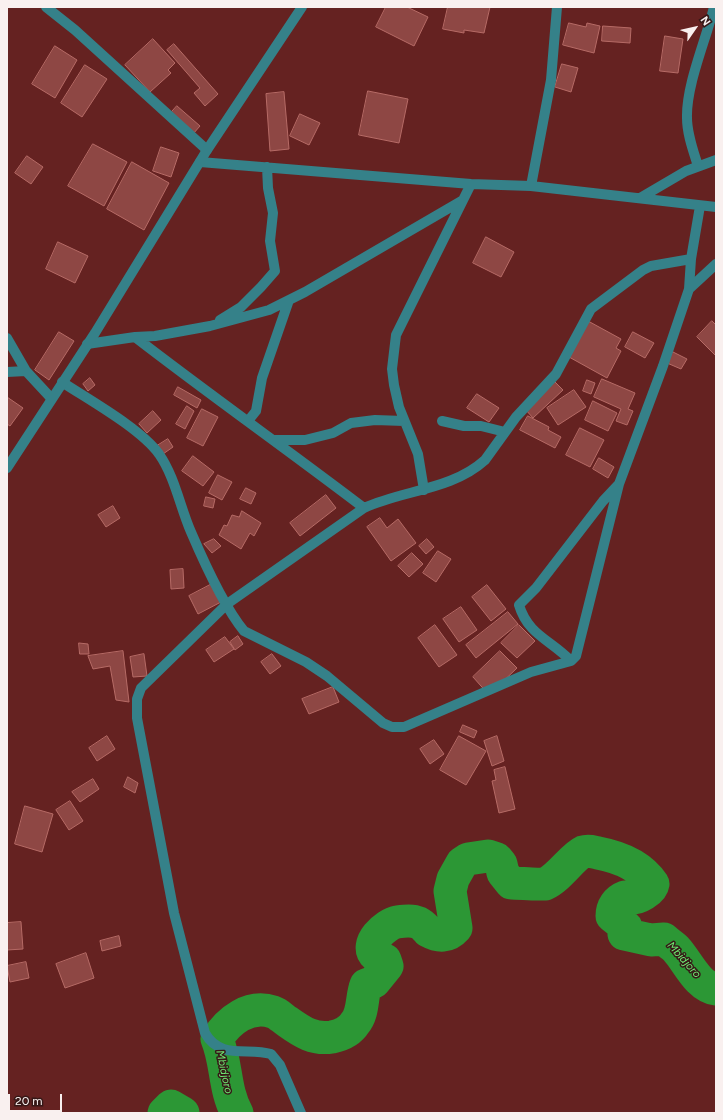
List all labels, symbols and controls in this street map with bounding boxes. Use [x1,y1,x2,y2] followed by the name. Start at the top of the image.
[675,8,715,48] north arrow
[698,14,713,28] text: N
[664,939,704,981] water label: Mbidjoro
[213,1049,235,1095] water label: Mbidjoro
[10,1086,64,1112] scale bar
[15,1094,43,1108] text: 20 m

